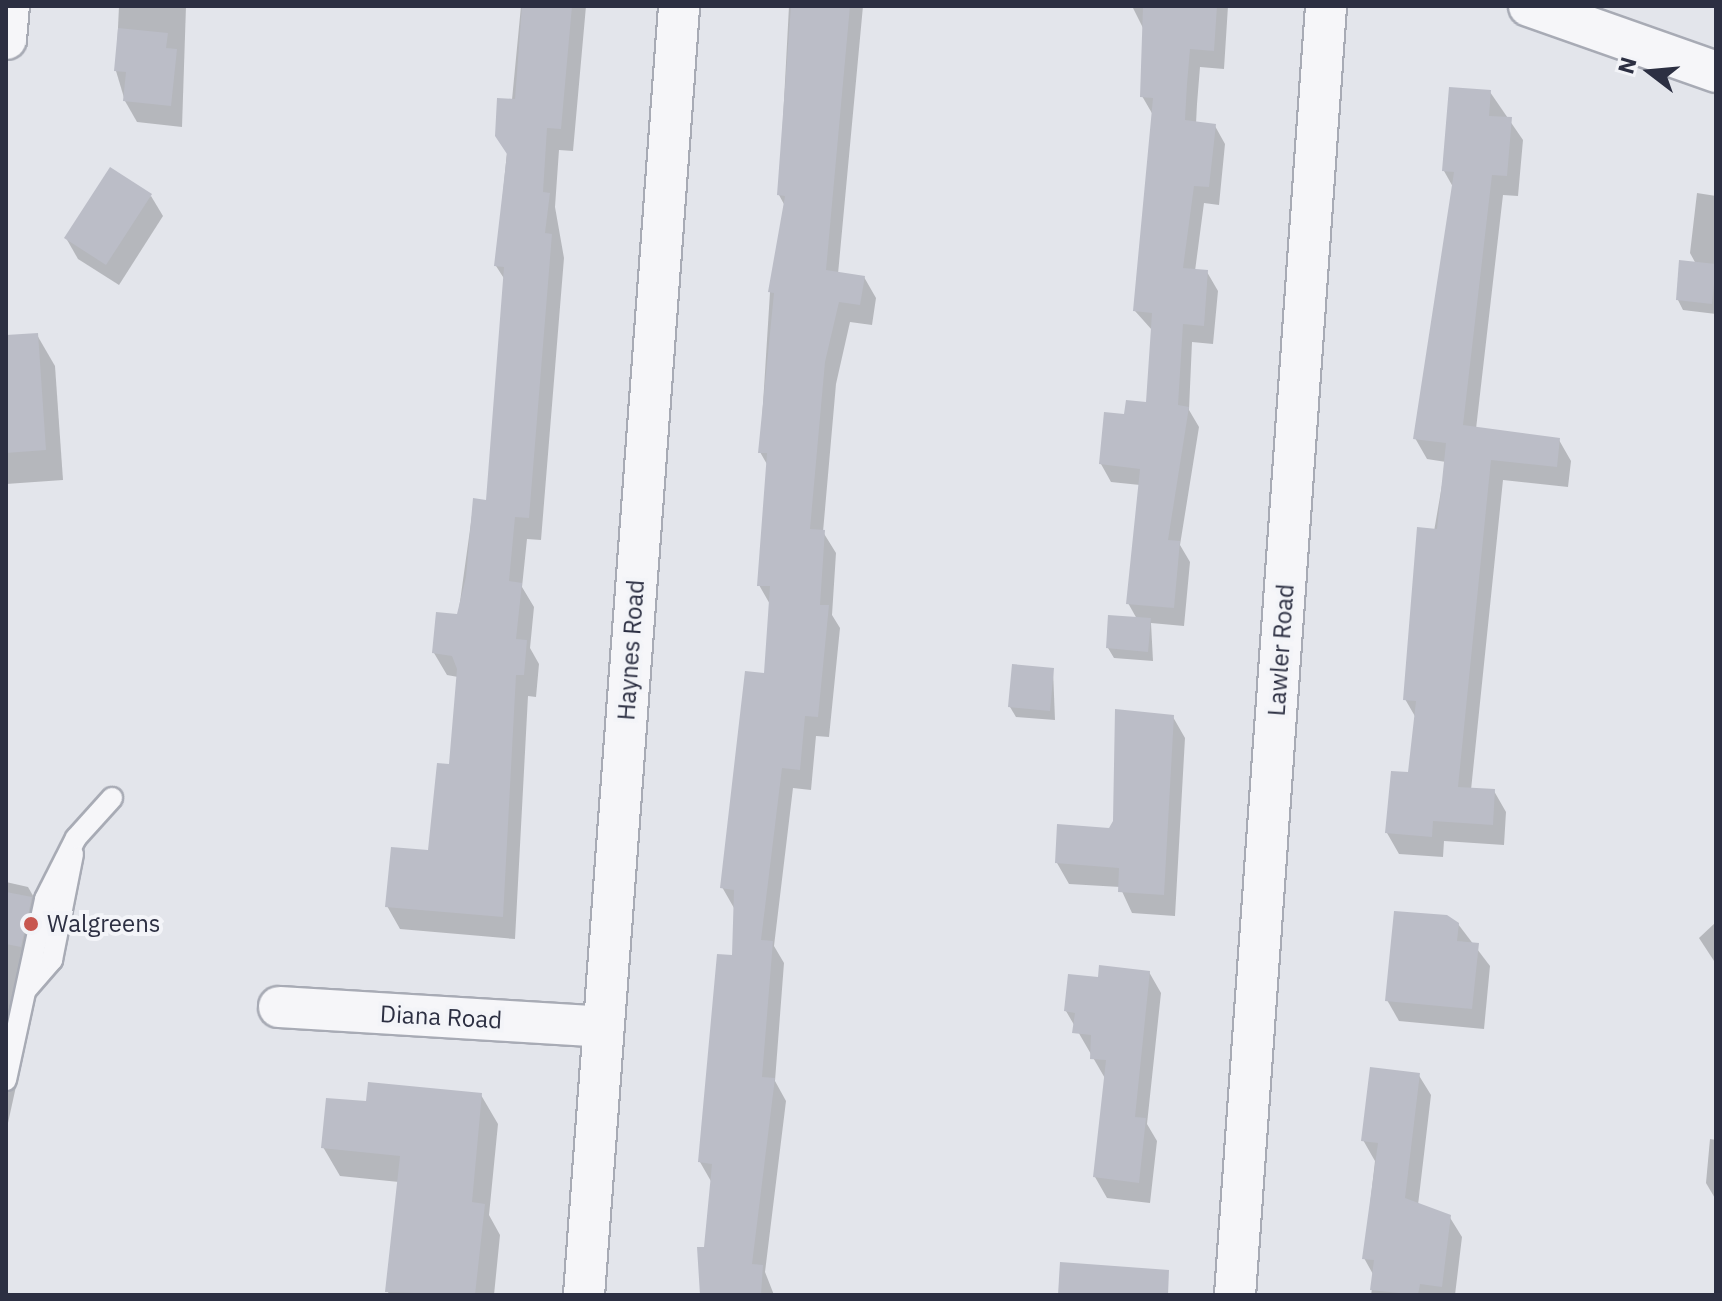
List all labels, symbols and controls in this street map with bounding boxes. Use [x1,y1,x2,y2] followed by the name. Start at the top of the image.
[1610,32,1690,112] north arrow
[1610,54,1643,77] text: N
[612,579,650,721] street label: Haynes Road
[1262,583,1300,717] street label: Lawler Road
[47,910,161,938] place label: Walgreens
[22,915,40,933] marker: Walgreens
[379,999,503,1035] street label: Diana Road

